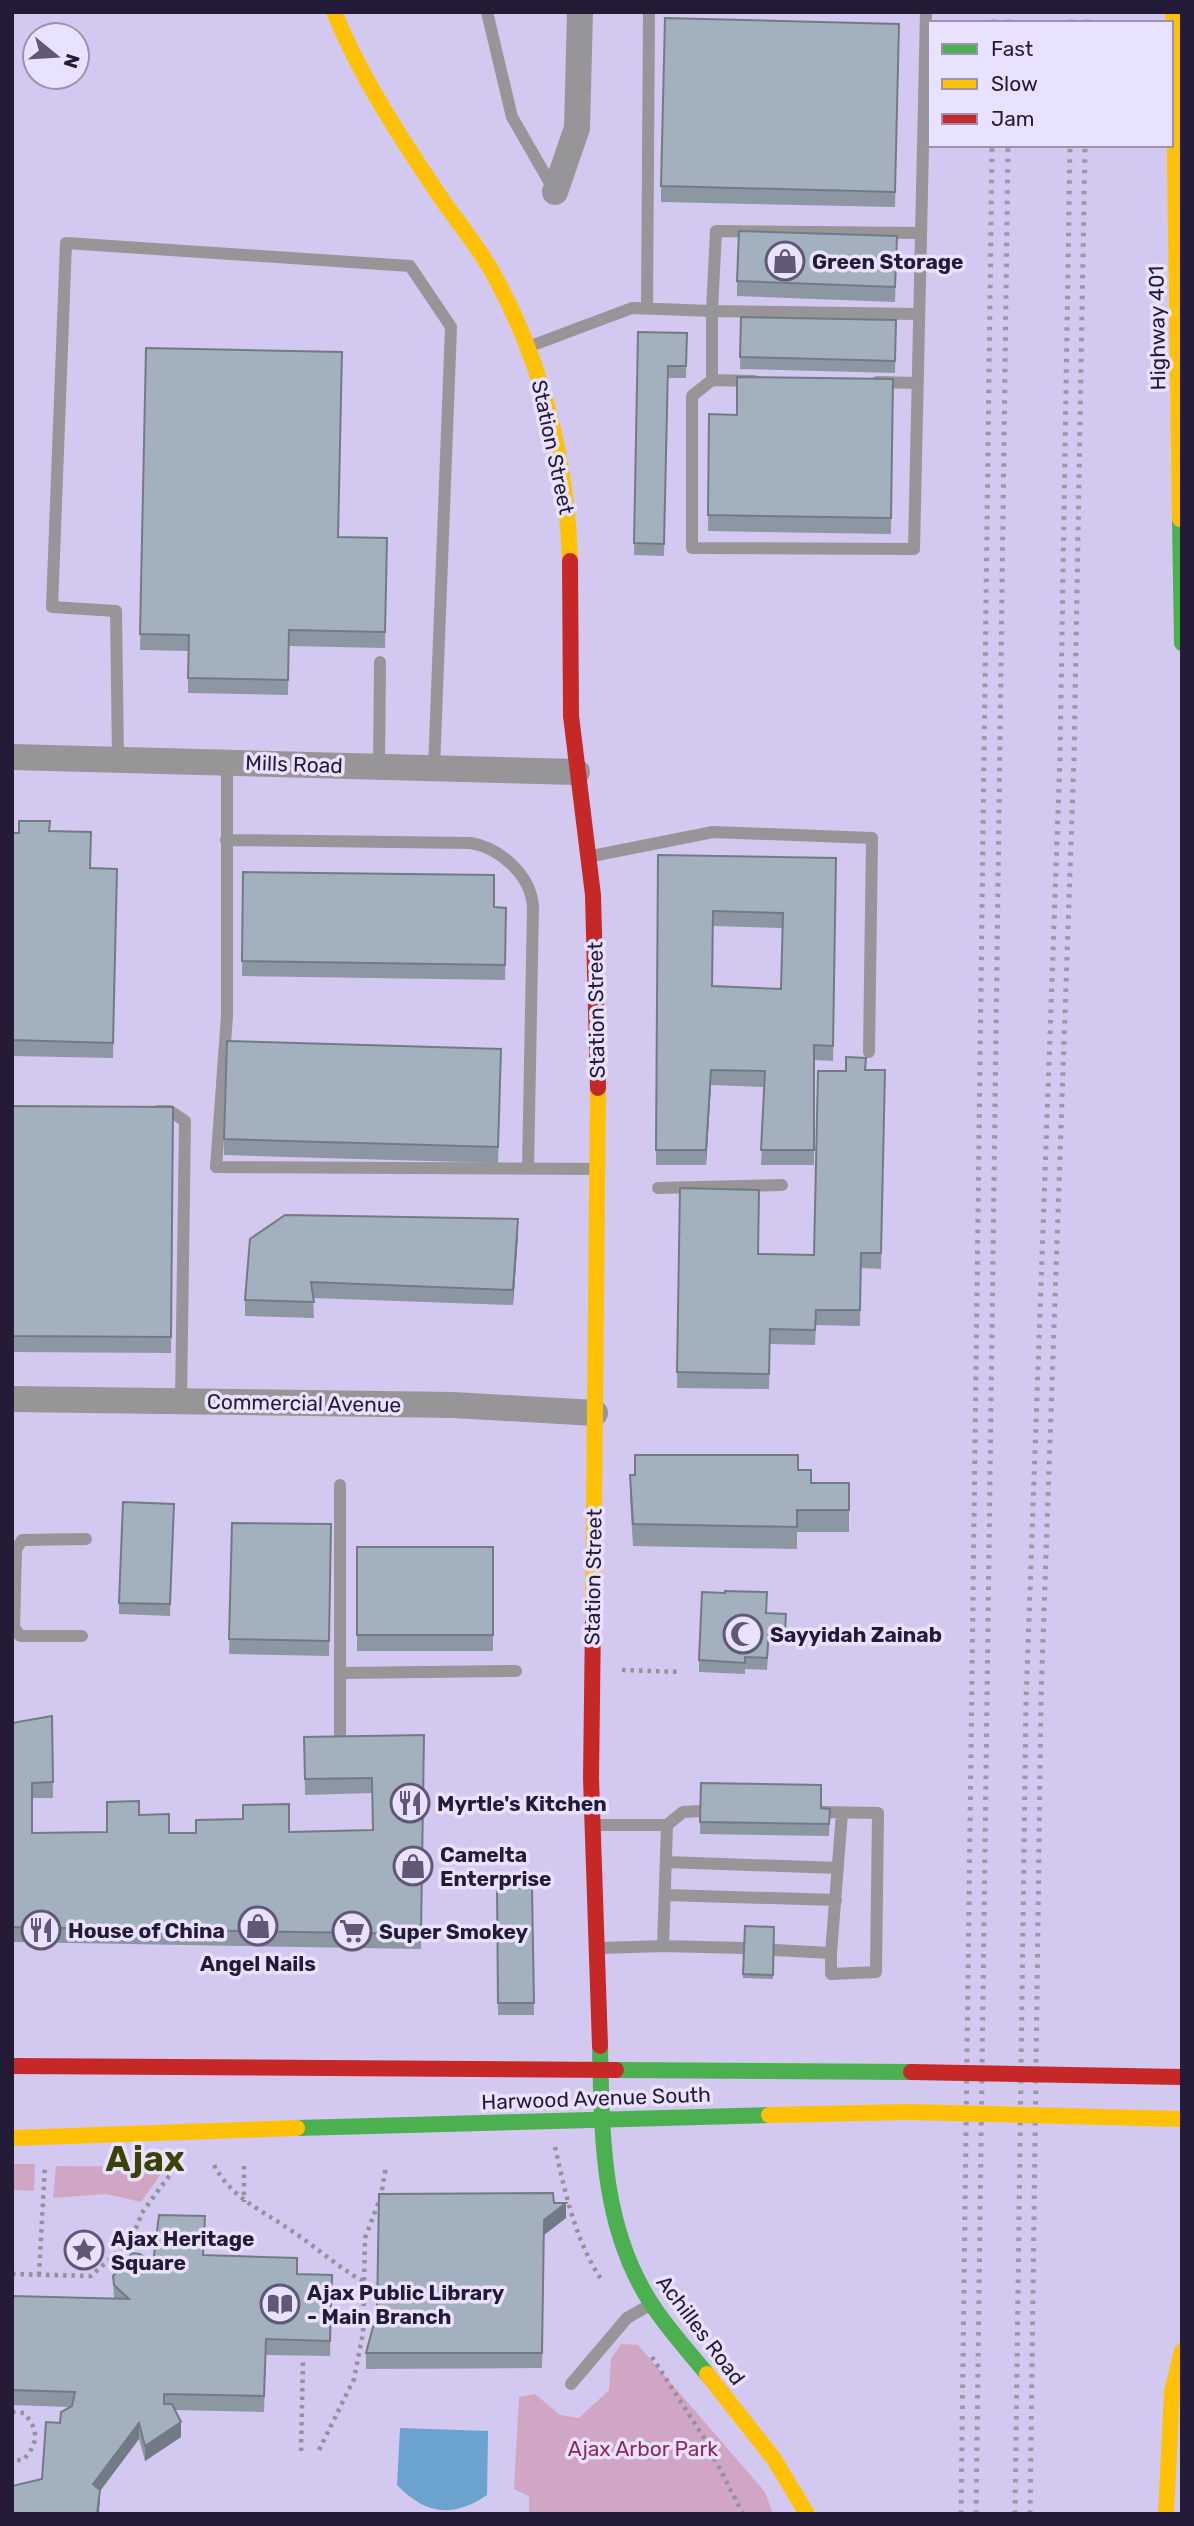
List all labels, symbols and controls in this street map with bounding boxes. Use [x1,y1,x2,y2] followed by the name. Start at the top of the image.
[21,21,91,91] north arrow
[928,21,1173,147] legend
[991,36,1033,61] text: Fast
[59,51,85,71] text: N
[991,71,1038,96] text: Slow
[991,106,1035,131] text: Jam
[764,240,806,282] shop icon: Green Storage
[812,249,964,274] place label: Green Storage
[1143,265,1171,391] street label: Highway 401
[527,378,579,516] street label: Station Street
[245,750,343,778] street label: Mills Road
[582,941,610,1079] street label: Station Street
[207,1389,401,1417] street label: Commercial Avenue
[579,1508,607,1646] street label: Station Street
[722,1613,764,1655] mosque icon: Sayyidah Zainab
[770,1622,942,1647] place label: Sayyidah Zainab
[389,1782,431,1824] restaurant icon: Myrtle's Kitchen
[437,1791,607,1816] place label: Myrtle's Kitchen
[440,1842,552,1891] place label: Camelta Enterprise
[392,1845,434,1887] shop icon: Camelta Enterprise
[237,1905,279,1947] shop icon: Angel Nails
[20,1909,62,1951] restaurant icon: House of China
[331,1910,373,1952] supermarket icon: Super Smokey
[68,1918,225,1943] place label: House of China
[379,1919,528,1944] place label: Super Smokey
[200,1951,316,1976] place label: Angel Nails
[481,2081,711,2115] street label: Harwood Avenue South
[106,2138,185,2180] district label: Ajax
[111,2226,254,2275] place label: Ajax Heritage Square
[63,2229,105,2271] place icon: Ajax Heritage Square
[652,2270,750,2390] street label: Achilles Road
[307,2280,505,2329] place label: Ajax Public Library - Main Branch
[259,2283,301,2325] library icon: Ajax Public Library - Main Branch
[568,2436,718,2461] park label: Ajax Arbor Park

